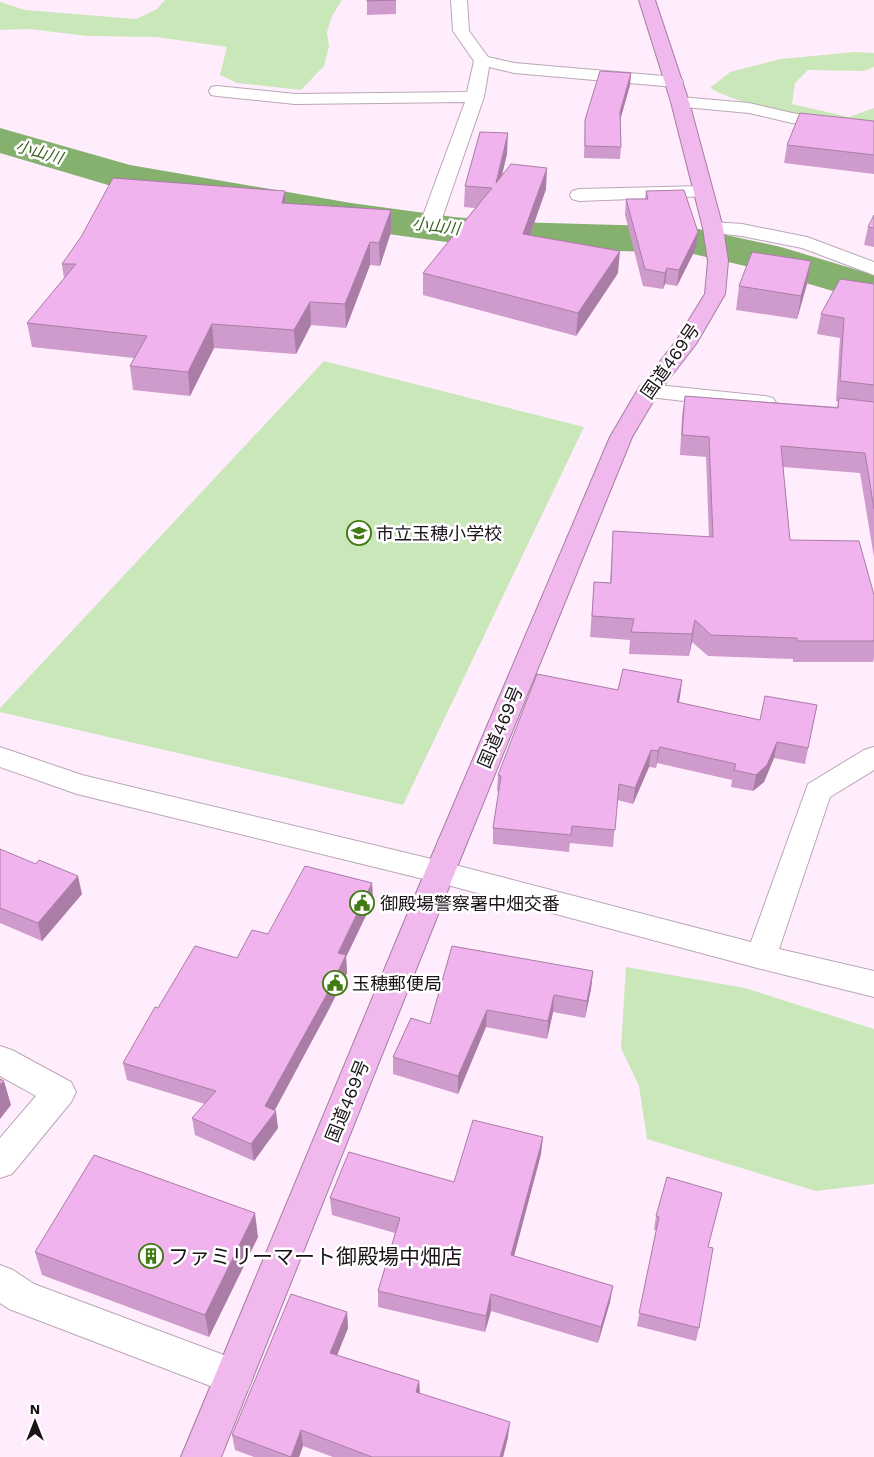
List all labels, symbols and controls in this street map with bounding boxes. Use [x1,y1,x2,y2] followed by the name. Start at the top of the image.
[13,136,67,168] water label: 小山川
[411,214,463,239] water label: 小山川
[636,319,704,403] street label: 国道469号
[346,520,372,546] school or university icon: 市立玉穂小学校
[376,523,502,544] place label: 市立玉穂小学校
[473,683,527,771] street label: 国道469号
[349,890,375,916] public building icon: 御殿場警察署中畑交番
[380,893,560,914] place label: 御殿場警察署中畑交番
[322,970,348,996] public building icon: 玉穂郵便局
[352,973,442,994] place label: 玉穂郵便局
[321,1057,373,1145] street label: 国道469号
[138,1243,164,1269] building icon: ファミリーマート御殿場中畑店
[168,1244,462,1269] place label: ファミリーマート御殿場中畑店
[10,1397,60,1447] north arrow
[30,1401,40,1417] text: N

